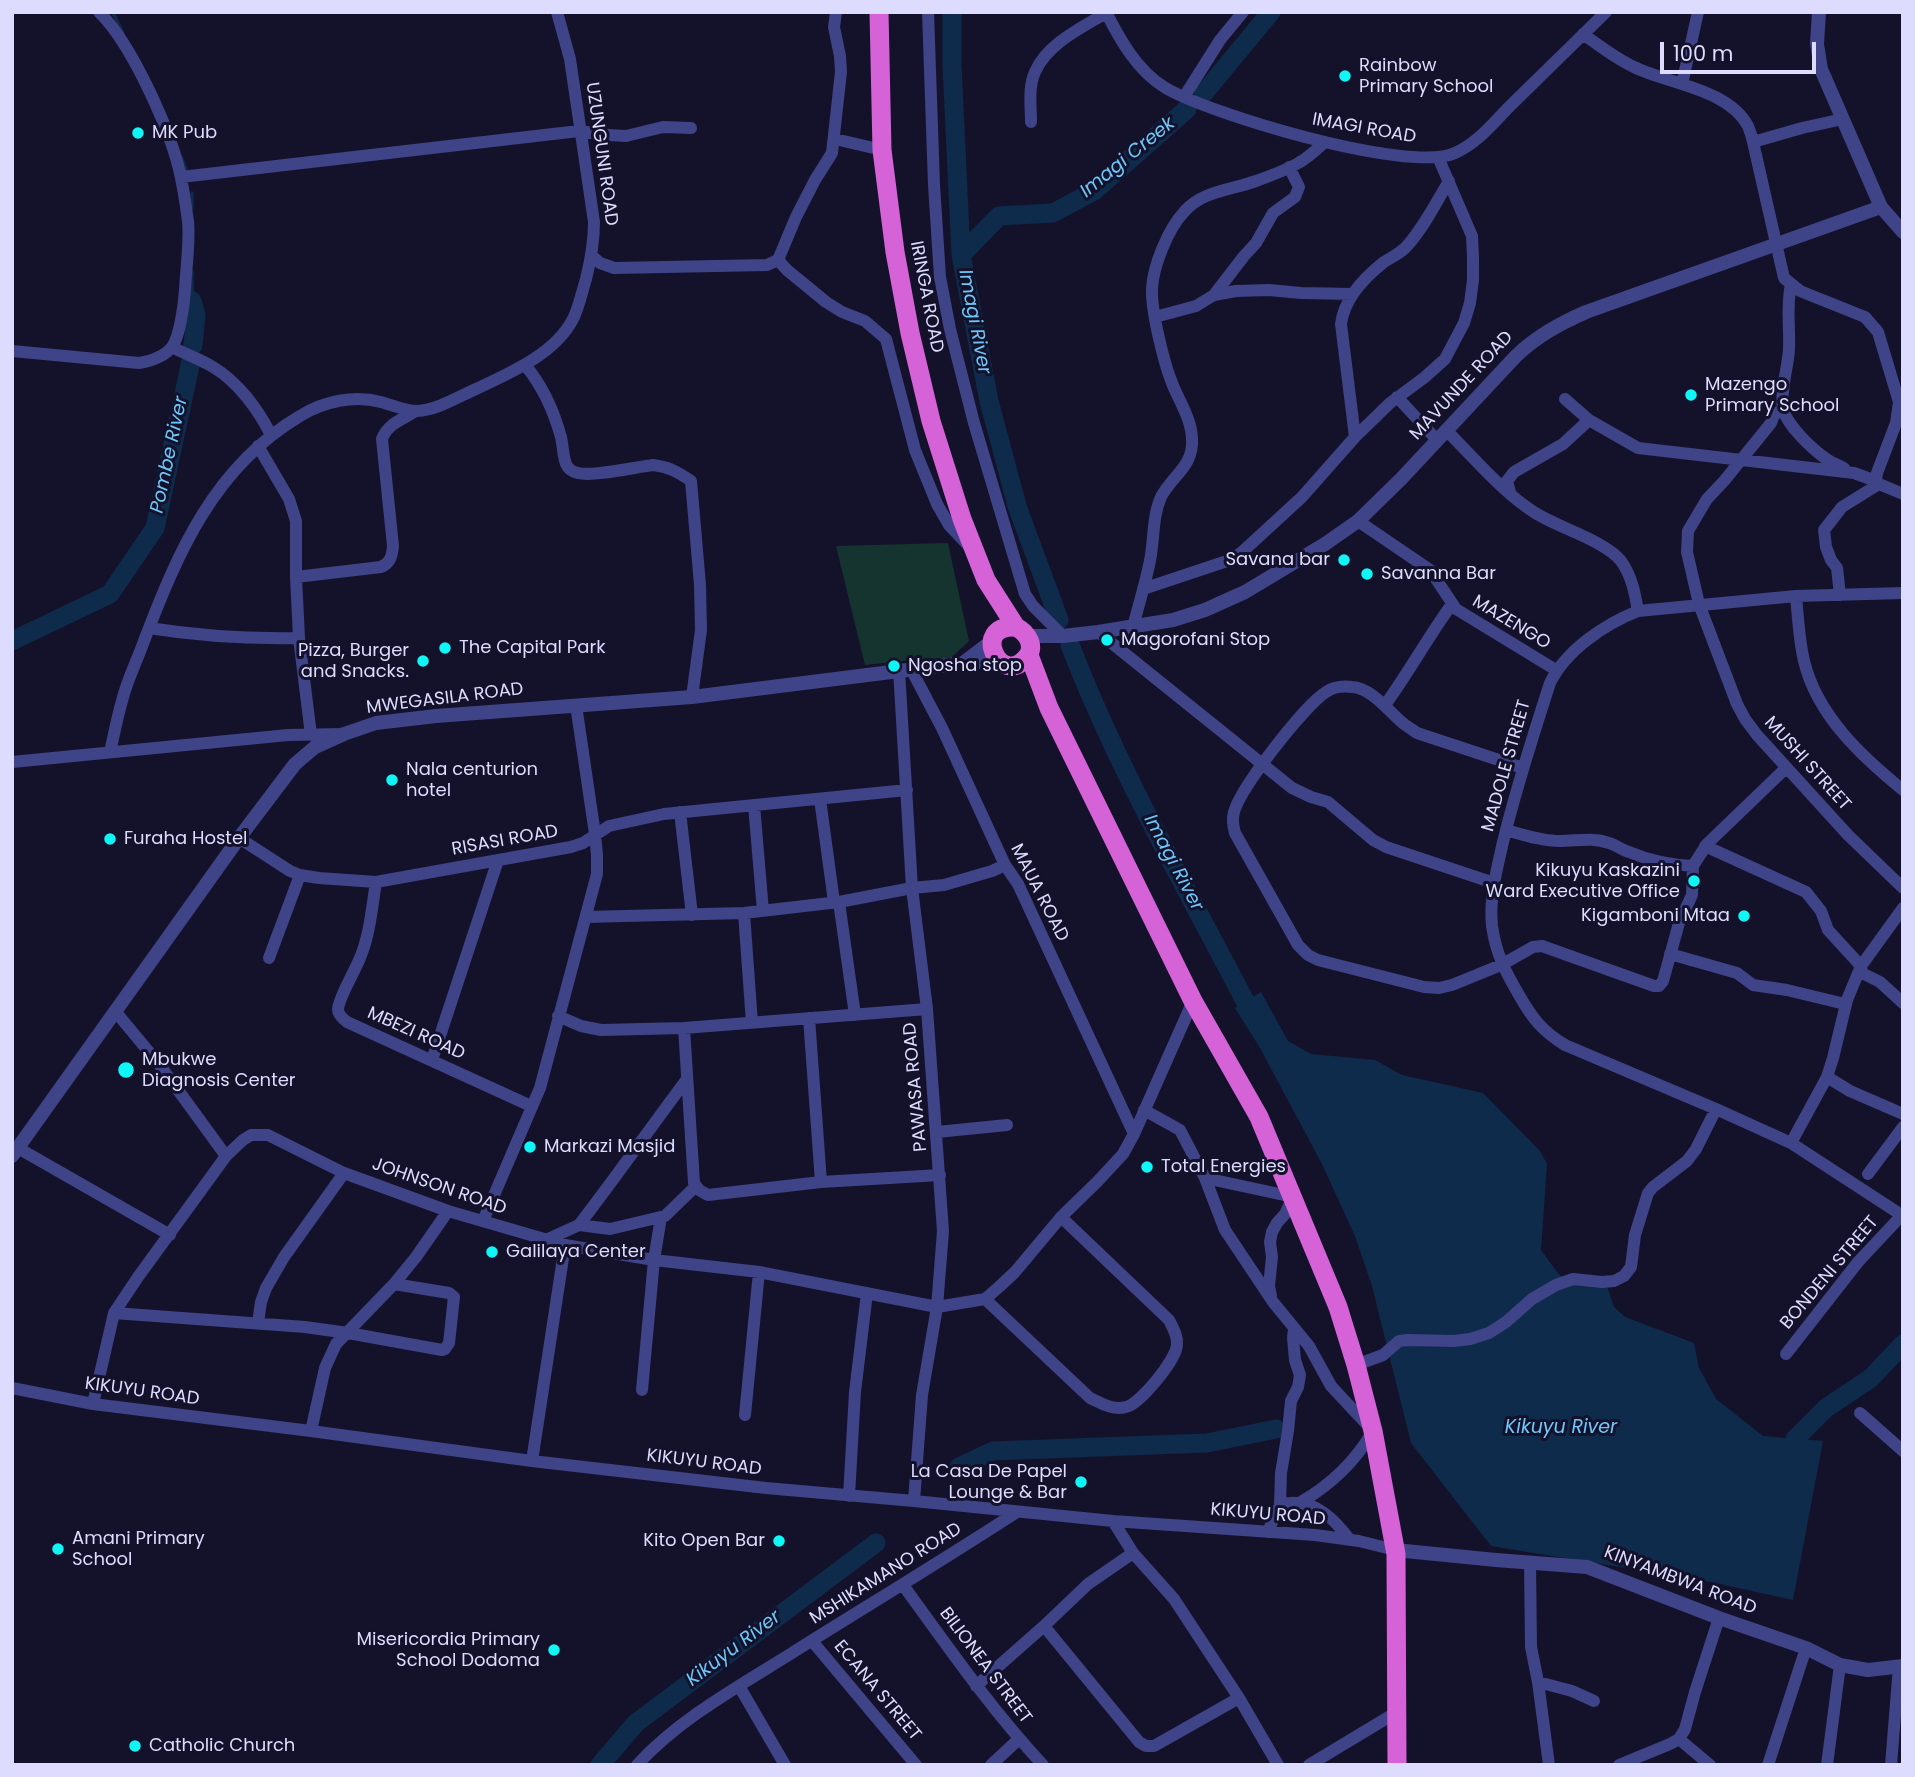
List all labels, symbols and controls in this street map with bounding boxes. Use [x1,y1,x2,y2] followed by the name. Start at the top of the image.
[1663,28,1819,72] scale bar
[1673,39,1733,68] text: 100 m
[1359,55,1493,98] place label: Rainbow Primary School
[1337,68,1353,84] marker: Rainbow Primary School
[580,81,622,227] street label: UZUNGUNI ROAD
[1310,109,1418,149] street label: IMAGI ROAD
[1076,113,1180,203] water label: Imagi Creek
[152,122,217,144] place label: MK Pub
[130,125,146,141] marker: MK Pub
[905,239,947,355] street label: IRINGA ROAD
[953,268,995,376] water label: Imagi River
[1406,327,1518,445] street label: MAVUNDE ROAD
[1705,374,1839,416] place label: Mazengo Primary School
[1683,387,1699,403] marker: Mazengo Primary School
[147,395,193,515] water label: Pombe River
[1225,549,1330,571] place label: Savana bar
[1336,552,1352,568] marker: Savana bar
[1381,563,1496,585] place label: Savanna Bar
[1359,566,1375,582] marker: Savanna Bar
[1468,591,1554,655] street label: MAZENGO
[1121,629,1270,651] place label: Magorofani Stop
[1099,632,1115,648] marker: Magorofani Stop
[459,637,605,659] place label: The Capital Park
[298,640,409,682] place label: Pizza, Burger and Snacks.
[437,640,453,656] marker: The Capital Park
[415,653,431,669] marker: Pizza, Burger and Snacks.
[908,655,1022,677] place label: Ngosha stop
[886,658,902,674] marker: Ngosha stop
[365,679,525,719] street label: MWEGASILA ROAD
[1478,698,1536,834] street label: MADOLE STREET
[1759,712,1855,816] street label: MUSHI STREET
[406,759,538,802] place label: Nala centurion hotel
[384,772,400,788] marker: Nala centurion hotel
[1138,811,1208,915] water label: Imagi River
[450,821,560,861] street label: RISASI ROAD
[124,828,247,850] place label: Furaha Hostel
[102,831,118,847] marker: Furaha Hostel
[1005,841,1073,945] street label: MAUA ROAD
[1486,860,1680,903] place label: Kikuyu Kaskazini Ward Executive Office
[1686,873,1702,889] marker: Kikuyu Kaskazini Ward Executive Office
[1581,905,1730,927] place label: Kigamboni Mtaa
[1736,908,1752,924] marker: Kigamboni Mtaa
[364,1003,468,1065] street label: MBEZI ROAD
[900,1021,932,1153] street label: PAWASA ROAD
[142,1049,296,1092] place label: Mbukwe Diagnosis Center
[116,1060,136,1080] marker: Mbukwe Diagnosis Center
[544,1136,675,1158] place label: Markazi Masjid
[522,1139,538,1155] marker: Markazi Masjid
[369,1154,509,1220] street label: JOHNSON ROAD
[1161,1156,1286,1178] place label: Total Energies
[1139,1159,1155,1175] marker: Total Energies
[1776,1212,1884,1334] street label: BONDENI STREET
[506,1241,646,1263] place label: Galilaya Center
[484,1244,500,1260] marker: Galilaya Center
[83,1373,201,1411] street label: KIKUYU ROAD
[1505,1417,1617,1439] water label: Kikuyu River
[645,1445,763,1481] street label: KIKUYU ROAD
[911,1461,1067,1504] place label: La Casa De Papel Lounge & Bar
[1073,1474,1089,1490] marker: La Casa De Papel Lounge & Bar
[1209,1499,1327,1531] street label: KIKUYU ROAD
[806,1518,966,1630] street label: MSHIKAMANO ROAD
[72,1528,205,1570] place label: Amani Primary School
[643,1530,765,1552] place label: Kito Open Bar
[771,1533,787,1549] marker: Kito Open Bar
[50,1541,66,1557] marker: Amani Primary School
[1601,1542,1759,1620] street label: KINYAMBWA ROAD
[934,1604,1036,1728] street label: BILIONEA STREET
[682,1606,786,1692] water label: Kikuyu River
[357,1629,540,1672] place label: Misericordia Primary School Dodoma
[829,1636,925,1746] street label: ECANA STREET
[546,1642,562,1658] marker: Misericordia Primary School Dodoma
[149,1735,295,1757] place label: Catholic Church
[127,1738,143,1754] marker: Catholic Church

